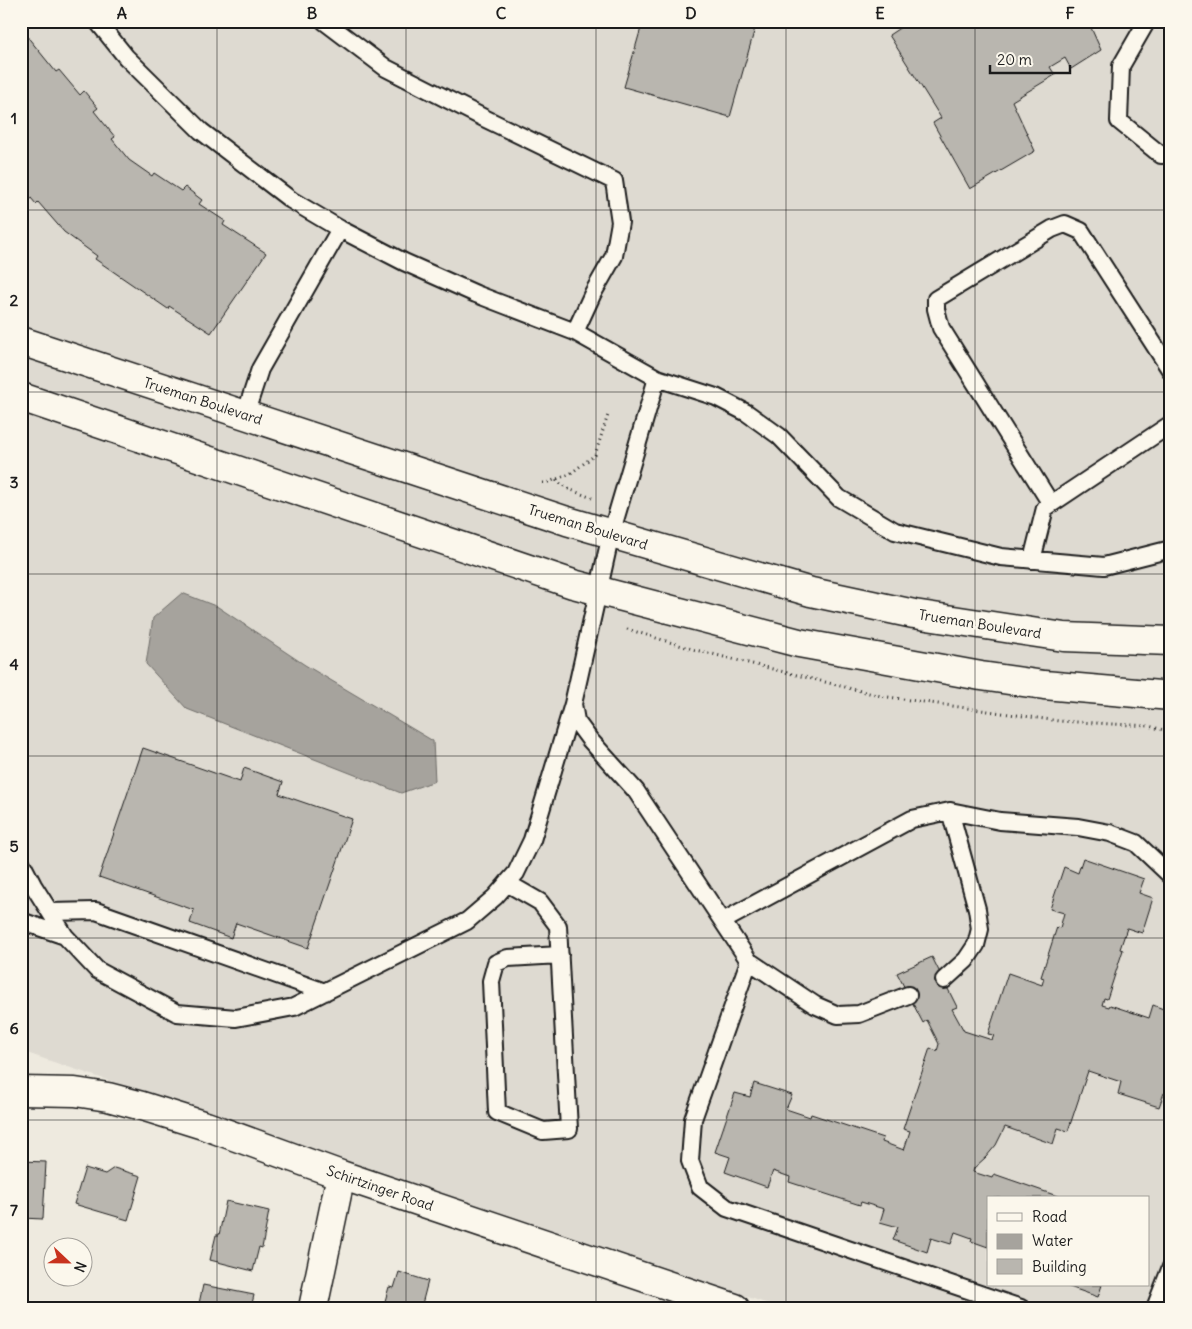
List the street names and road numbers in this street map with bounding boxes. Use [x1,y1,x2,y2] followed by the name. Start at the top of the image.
[141,373,265,429] street label: Trueman Boulevard
[526,500,650,554] street label: Trueman Boulevard
[917,605,1043,643] street label: Trueman Boulevard
[324,1161,436,1215] street label: Schirtzinger Road

